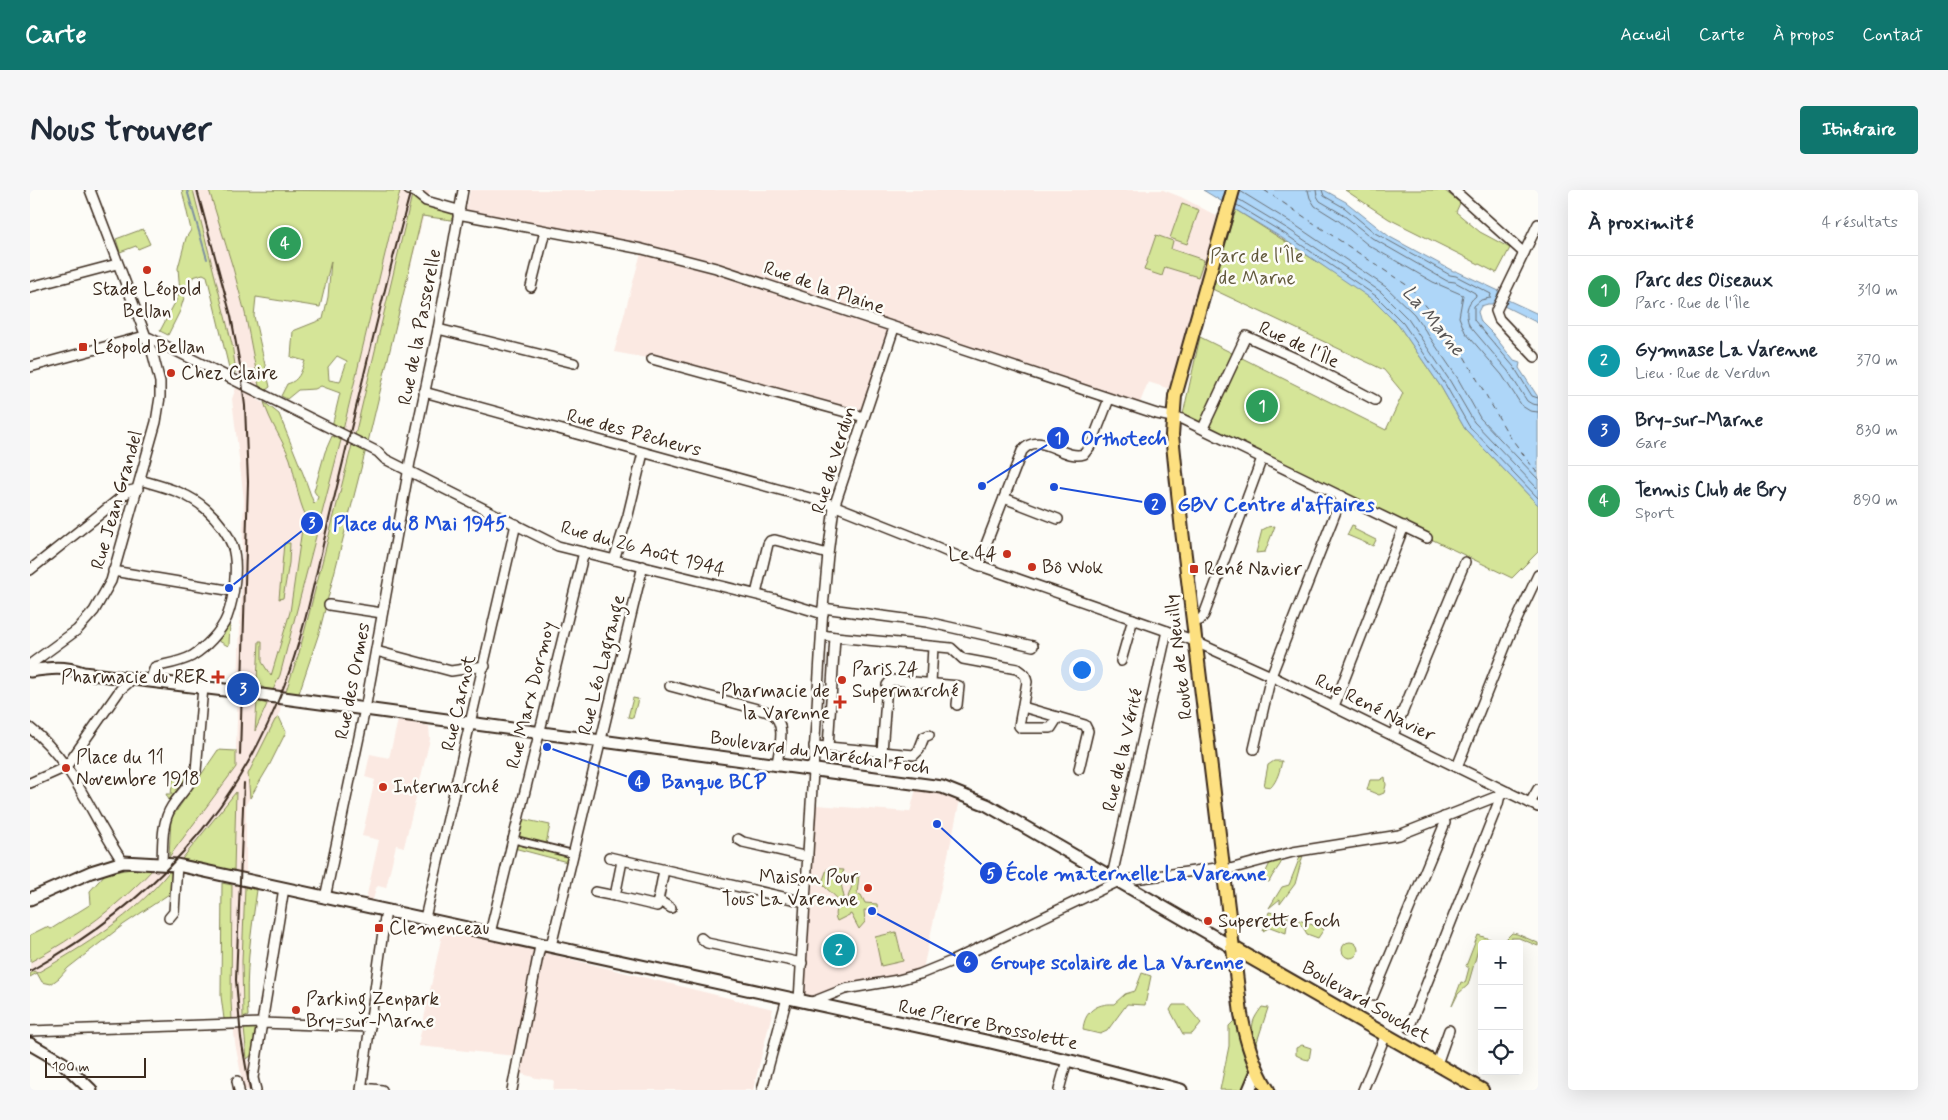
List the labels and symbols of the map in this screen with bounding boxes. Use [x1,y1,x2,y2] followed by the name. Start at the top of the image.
[269,224,301,262] pin: 4
[1210,244,1304,291] park label: Parc de l'Île de Marne
[393,247,447,407] street label: Rue de la Passerelle
[760,256,888,320] street label: Rue de la Plaine
[141,264,153,276] marker: Stade Léopold Bellan
[93,277,201,324] place label: Stade Léopold Bellan
[1395,280,1471,363] water label: La Marne
[1255,315,1343,375] street label: Rue de l'Île
[93,335,205,360] place label: Léopold Bellan
[77,341,89,353] marker: Léopold Bellan
[181,361,278,386] place label: Chez Claire
[165,367,177,379] marker: Chez Claire
[1246,387,1278,425] pin: 1
[564,403,704,463] street label: Rue des Pêcheurs
[806,403,862,517] street label: Rue de Verdun
[1045,420,1177,455] callout: Orthotech
[1081,426,1168,453] text: Orthotech
[85,427,149,573] street label: Rue Jean Grandel
[1055,429,1061,449] text: 1
[1143,487,1384,522] callout: GBV Centre d'affaires
[1177,492,1375,519] text: GBV Centre d'affaires
[1151,496,1159,516] text: 2
[299,505,516,540] callout: Place du 8 Mai 1945
[333,511,507,538] text: Place du 8 Mai 1945
[309,514,316,534] text: 3
[558,515,728,583] street label: Rue du 26 Août 1944
[948,542,997,567] place label: Le 44
[1001,548,1013,560] marker: Le 44
[1042,555,1104,580] place label: Bô Wok
[1204,557,1302,582] place label: René Navier
[1026,561,1038,573] marker: Bô Wok
[1188,563,1200,575] marker: René Navier
[572,592,634,739] street label: Rue Léo Lagrange
[1159,593,1199,721] street label: Route de Neuilly
[501,619,562,772] street label: Rue Marx Dormoy
[329,620,377,742] street label: Rue des Ormes
[436,653,482,753] street label: Rue Carnot
[852,657,958,704] place label: Paris 24 Supermarché
[1069,657,1095,683] your location
[61,665,208,690] place label: Pharmacie du RER
[1311,668,1439,748] street label: Rue René Navier
[227,670,259,708] pin: 3
[212,671,224,683] marker: Pharmacie du RER
[836,674,848,686] marker: Paris 24 Supermarché
[721,679,830,726] place label: Pharmacie de la Varenne
[1097,686,1149,814] street label: Rue de la Vérité
[834,696,846,708] marker: Pharmacie de la Varenne
[708,725,932,781] street label: Boulevard du Maréchal Foch
[76,745,200,792] place label: Place du 11 Novembre 1918
[60,762,72,774] marker: Place du 11 Novembre 1918
[626,764,776,799] callout: Banque BCP
[662,769,767,796] text: Banque BCP
[635,773,644,793] text: 4
[393,775,499,800] place label: Intermarché
[377,781,389,793] marker: Intermarché
[978,856,1268,891] callout: École maternelle La Varenne
[1005,860,1267,888] text: École maternelle La Varenne
[722,865,858,912] place label: Maison Pour Tous La Varenne
[986,865,996,885] text: 5
[862,882,874,894] marker: Maison Pour Tous La Varenne
[1218,909,1340,934] place label: Superette Foch
[1202,915,1214,927] marker: Superette Foch
[389,916,489,941] place label: Clemenceau
[373,922,385,934] marker: Clemenceau
[823,931,855,969] pin: 2
[954,944,1255,979] callout: Groupe scolaire de La Varenne
[990,950,1244,977] text: Groupe scolaire de La Varenne
[963,953,971,973] text: 6
[1297,955,1435,1049] street label: Boulevard Souchet
[306,987,439,1034] place label: Parking Zenpark Bry-sur-Marne
[896,994,1080,1056] street label: Rue Pierre Brossolette
[290,1004,302,1016] marker: Parking Zenpark Bry-sur-Marne
[45,1055,146,1078] scale bar

